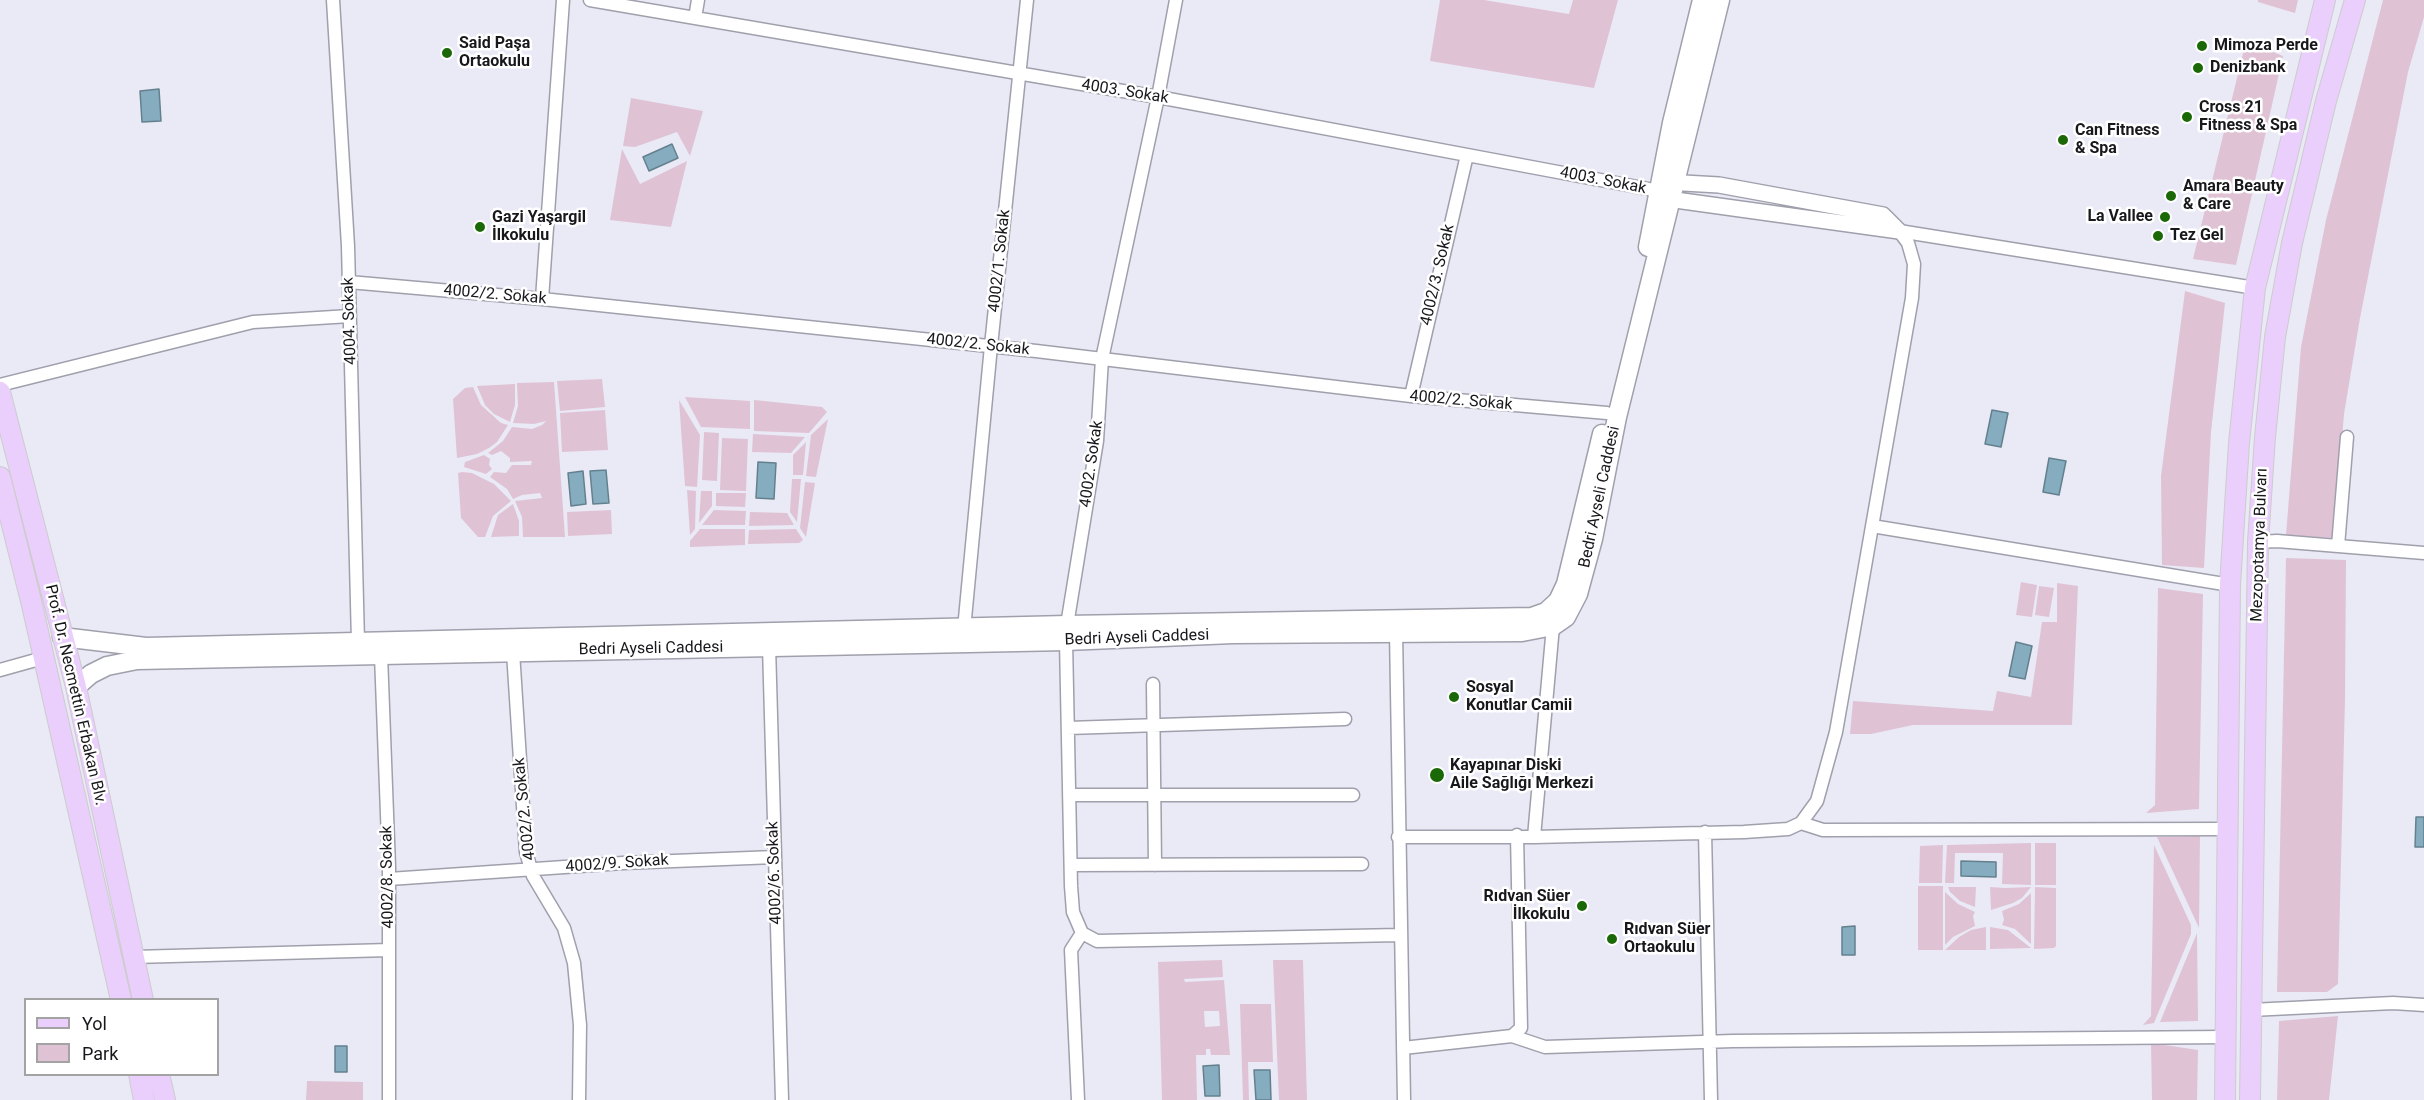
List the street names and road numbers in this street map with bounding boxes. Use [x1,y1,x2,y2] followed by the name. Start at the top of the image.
[1080,76,1170,108] street label: 4003. Sokak
[1558,163,1648,199] street label: 4003. Sokak
[985,209,1015,313] street label: 4002/1. Sokak
[1417,223,1459,327] street label: 4002/3. Sokak
[339,277,361,365] street label: 4004. Sokak
[443,281,547,309] street label: 4002/2. Sokak
[926,330,1030,360] street label: 4002/2. Sokak
[1409,387,1513,415] street label: 4002/2. Sokak
[1076,419,1108,509] street label: 4002. Sokak
[1576,424,1624,570] street label: Bedri Ayseli Caddesi
[2248,468,2272,622] street label: Mezopotamya Bulvarı
[40,583,110,807] street label: Prof. Dr. Necmettin Erbakan Blv.
[1064,626,1210,650] street label: Bedri Ayseli Caddesi
[579,638,723,660] street label: Bedri Ayseli Caddesi
[510,757,540,861] street label: 4002/2. Sokak
[764,821,786,925] street label: 4002/6. Sokak
[378,825,398,929] street label: 4002/8. Sokak
[565,851,669,877] street label: 4002/9. Sokak

